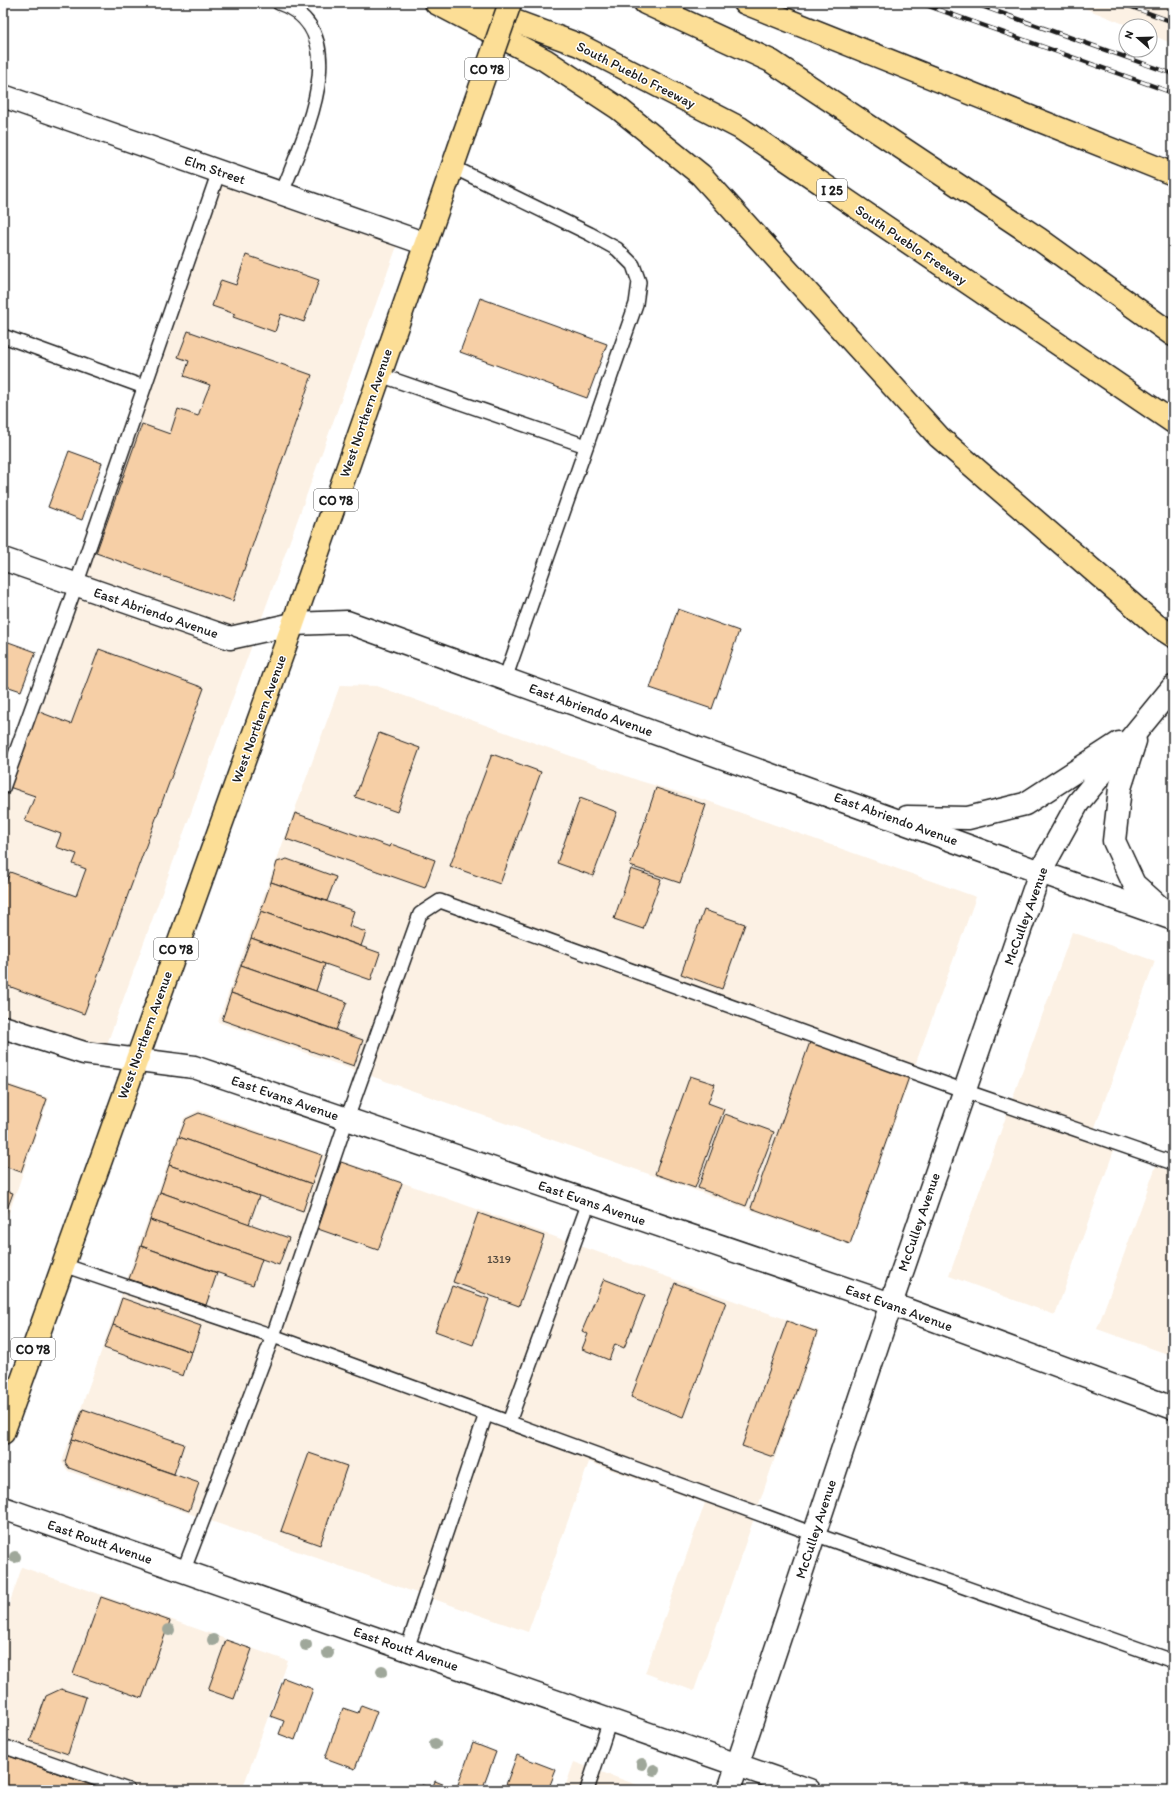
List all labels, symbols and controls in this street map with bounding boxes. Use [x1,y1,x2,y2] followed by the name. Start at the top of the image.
[1118,18,1158,58] north arrow
[1122,29,1136,40] text: N
[574,38,699,113] street label: South Pueblo Freeway
[465,58,509,80] road number: CO 78
[182,152,248,188] street label: Elm Street
[817,179,847,201] road number: I 25
[852,201,970,289] street label: South Pueblo Freeway
[336,346,396,480] street label: West Northern Avenue
[314,489,358,511] road number: CO 78
[91,584,221,642] street label: East Abriendo Avenue
[228,652,290,785] street label: West Northern Avenue
[527,680,656,740] street label: East Abriendo Avenue
[832,789,961,849] street label: East Abriendo Avenue
[1000,864,1052,967] street label: McCulley Avenue
[154,938,198,960] road number: CO 78
[114,968,176,1101] street label: West Northern Avenue
[229,1072,341,1124] street label: East Evans Avenue
[894,1170,944,1274] street label: McCulley Avenue
[536,1177,648,1229] street label: East Evans Avenue
[487,1252,511,1266] house number: 1319
[843,1281,955,1335] street label: East Evans Avenue
[11,1338,55,1360] road number: CO 78
[792,1477,840,1581] street label: McCulley Avenue
[45,1516,155,1568] street label: East Routt Avenue
[351,1623,461,1675] street label: East Routt Avenue

